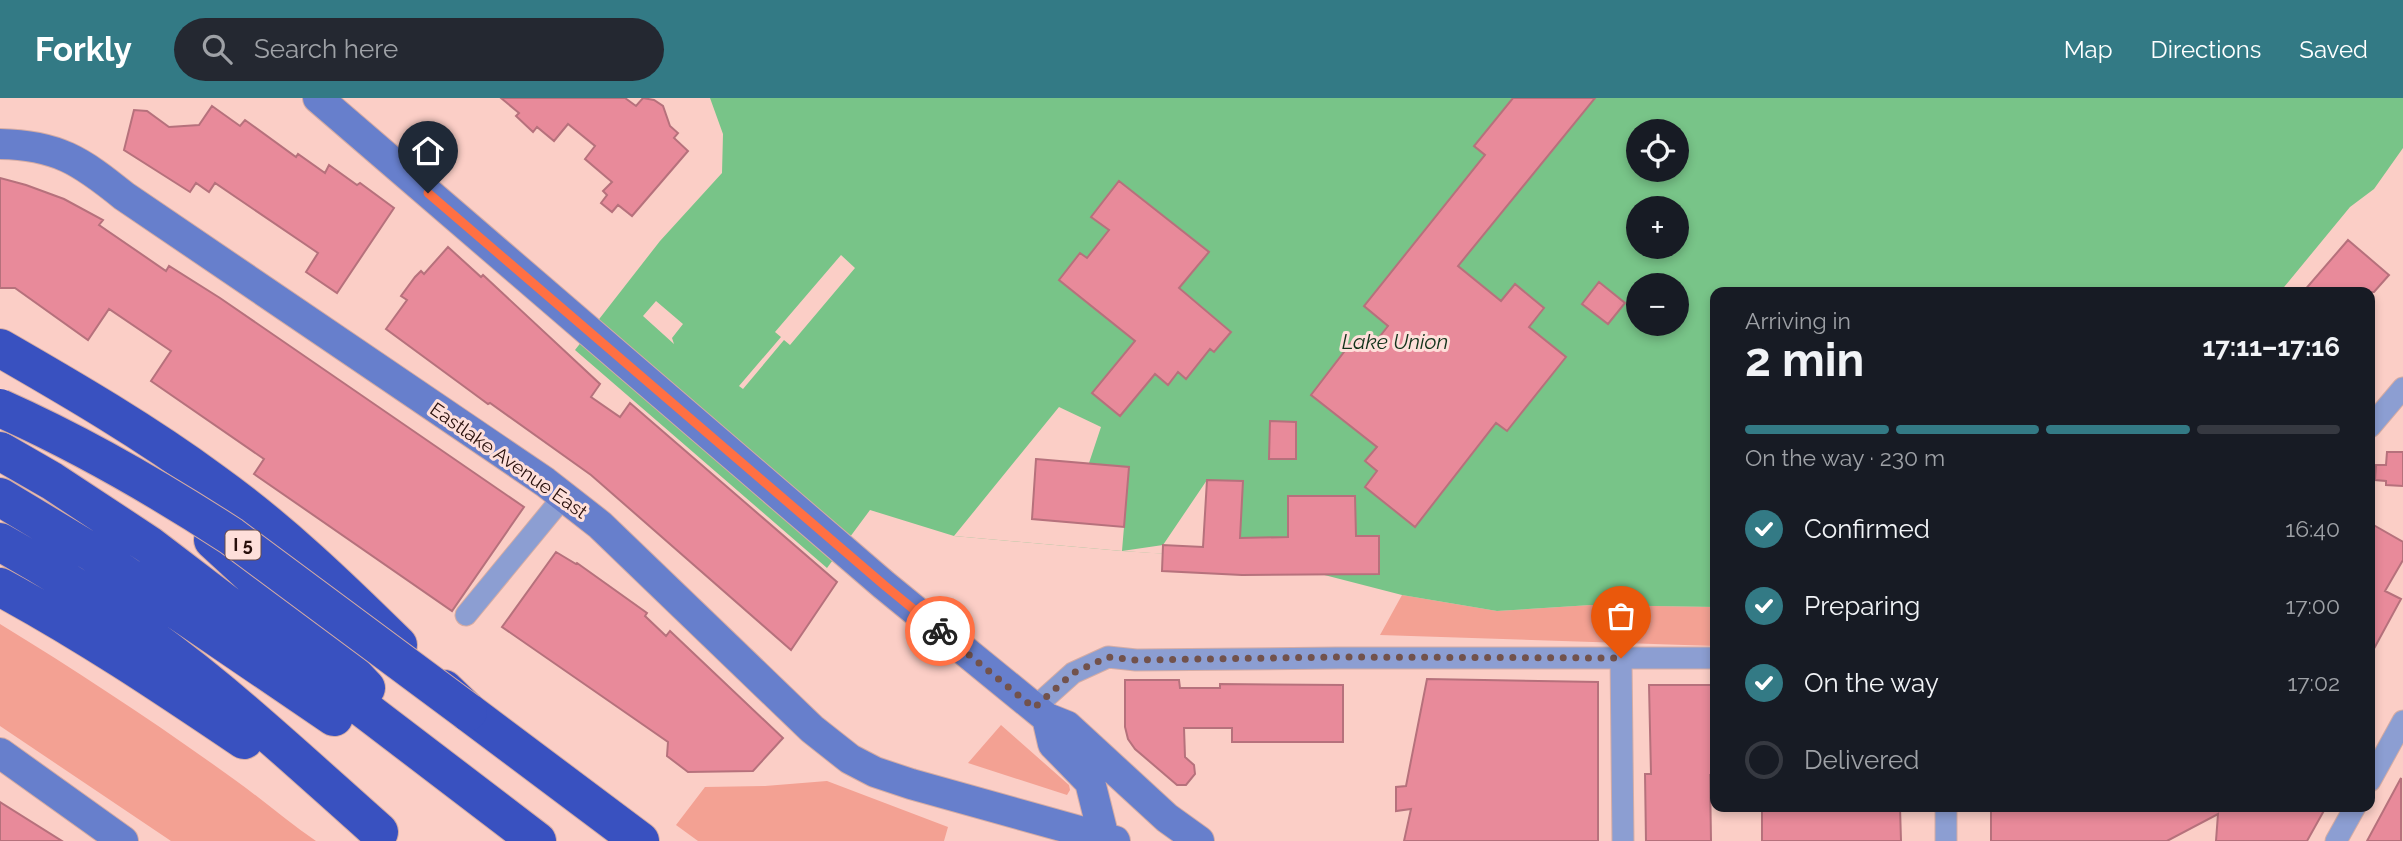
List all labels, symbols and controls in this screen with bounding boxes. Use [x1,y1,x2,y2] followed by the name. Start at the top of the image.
[174,18,664,81] search box
[35,30,132,69] text: Forkly
[198,30,236,68] icon: search
[254,34,398,64] text: Search here
[2064,35,2113,64] text: Map
[2151,35,2261,64] text: Directions
[2299,35,2368,64] text: Saved
[1626,119,1689,336] map controls
[1626,119,1689,182] button: locate
[398,121,458,193] pin
[409,132,447,170] icon: home
[1626,196,1689,259] button: +
[1626,273,1689,336] button: −
[1745,307,1851,334] text: Arriving in
[1342,329,1448,354] water label: Lake Union
[2202,332,2340,362] text: 17:11–17:16
[1745,333,1864,387] text: 2 min
[426,397,592,523] street label: Eastlake Avenue East
[1745,444,1945,471] text: On the way · 230 m
[1745,510,1783,548] icon: check
[1804,514,1930,544] text: Confirmed
[2285,515,2340,542] text: 16:40
[226,530,260,560] road number: I 5
[1591,586,1651,658] pin
[1745,587,1783,625] icon: check
[1804,591,1920,621] text: Preparing
[2285,592,2340,619] text: 17:00
[905,596,975,666] courier
[1602,597,1640,635] icon: bag
[921,612,959,650] icon: bike
[1745,664,1783,702] icon: check
[1804,668,1939,698] text: On the way
[2288,669,2340,696] text: 17:02
[1804,745,1919,775] text: Delivered

